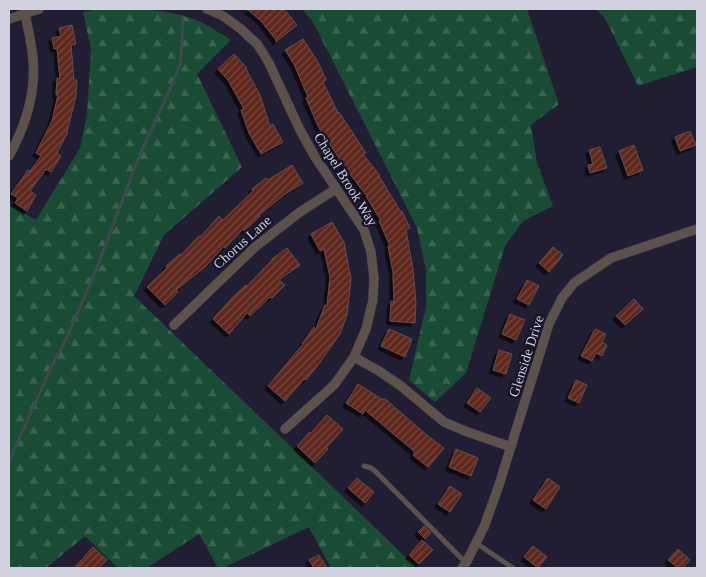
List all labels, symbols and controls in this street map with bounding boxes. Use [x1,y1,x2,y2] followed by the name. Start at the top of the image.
[311,130,380,228] street label: Chapel Brook Way
[211,213,274,272] street label: Chorus Lane
[506,313,547,399] street label: Glenside Drive

